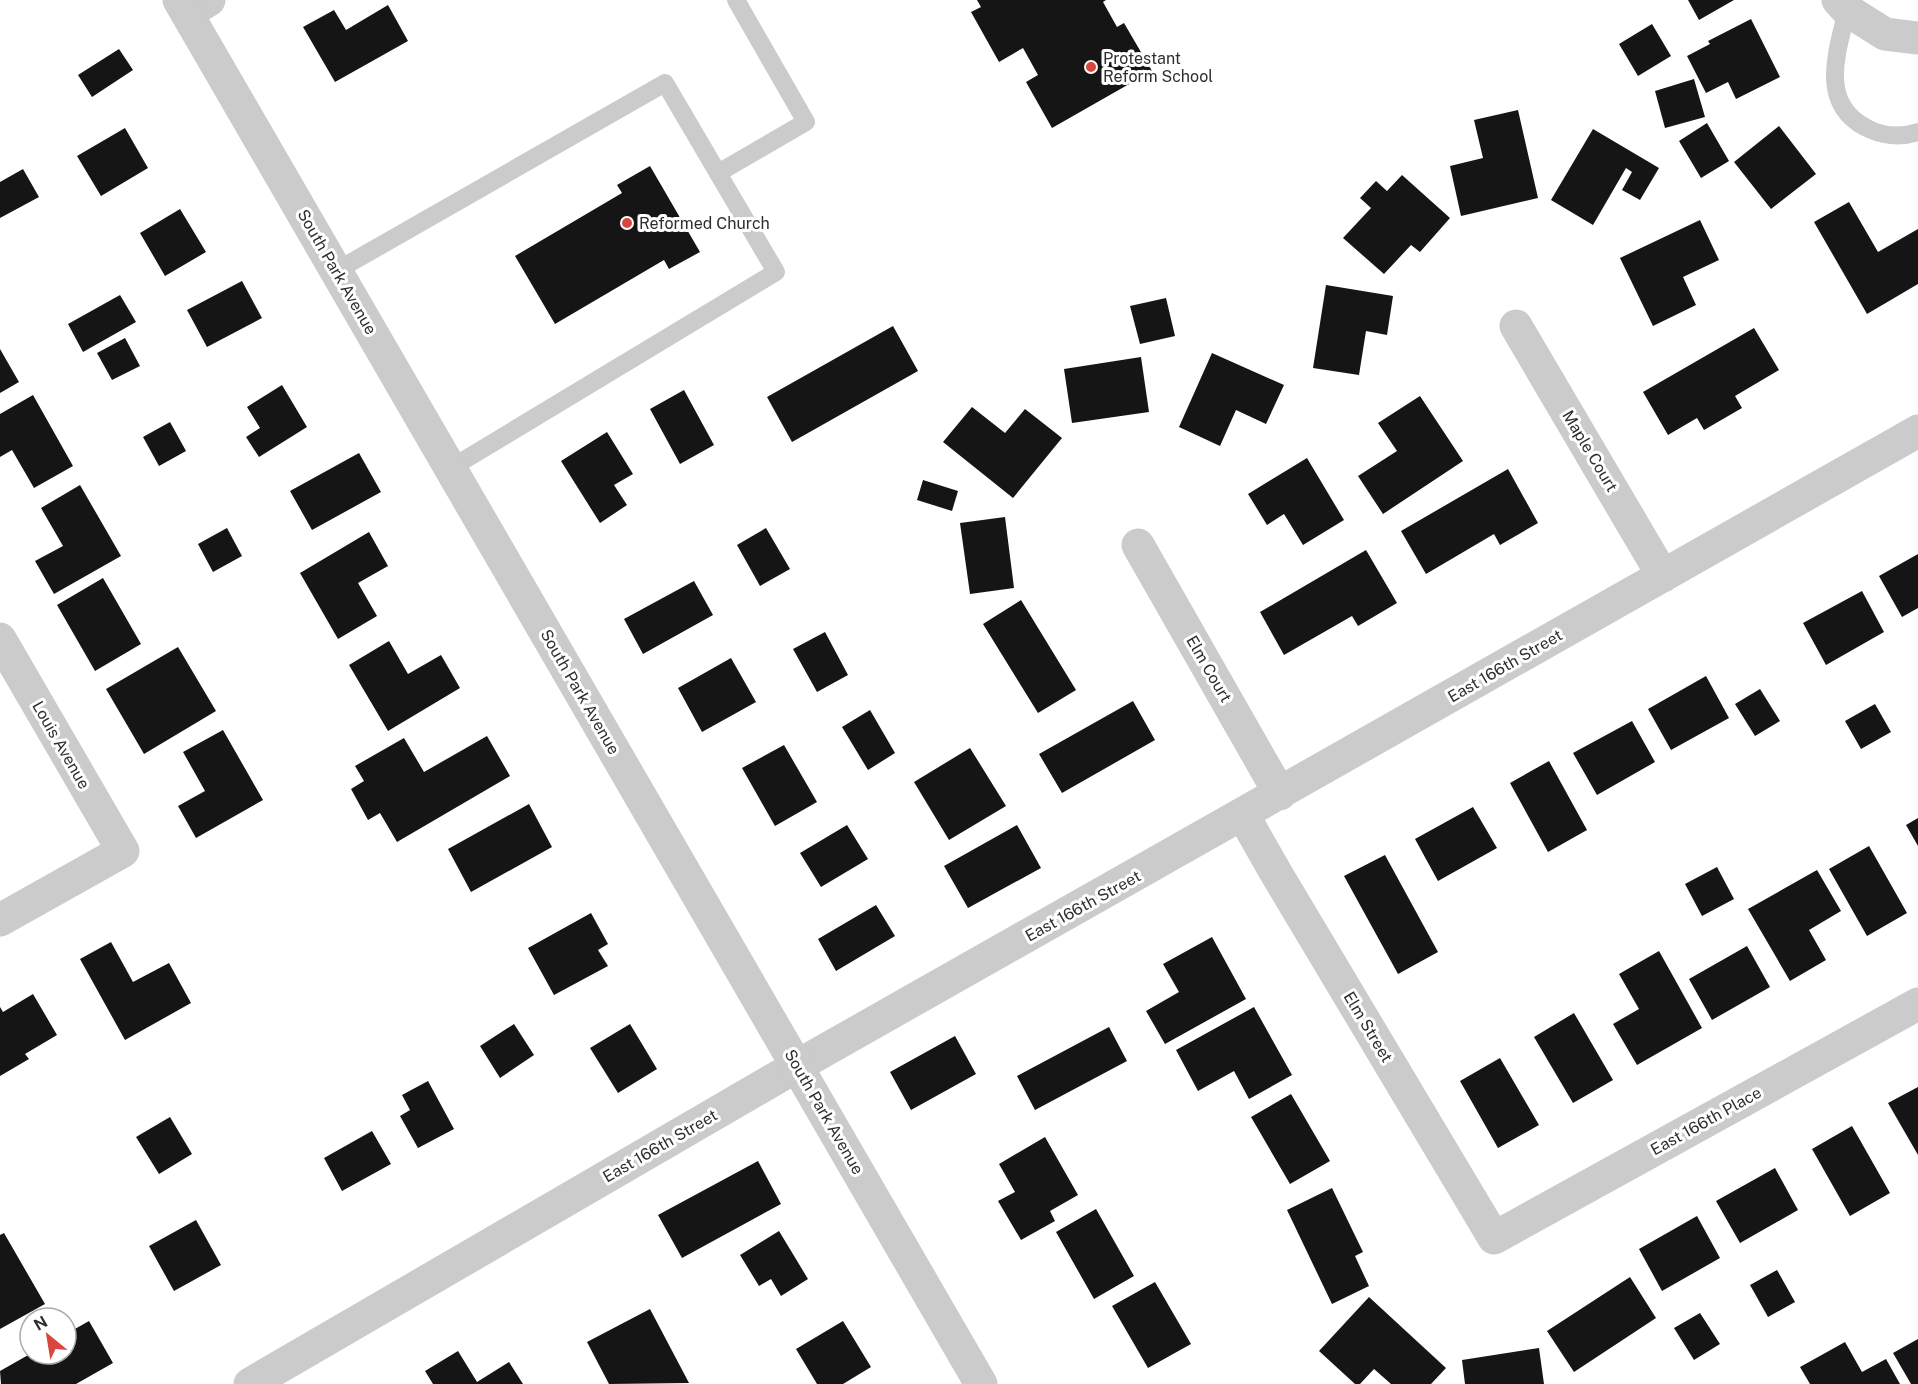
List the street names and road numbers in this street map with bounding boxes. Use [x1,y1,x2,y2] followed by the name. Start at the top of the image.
[293,206,381,338] street label: South Park Avenue
[1558,407,1622,495] street label: Maple Court
[536,626,624,758] street label: South Park Avenue
[1444,626,1566,706] street label: East 166th Street
[1182,632,1236,706] street label: Elm Court
[28,698,94,792] street label: Louis Avenue
[1022,866,1144,946] street label: East 166th Street
[1340,988,1396,1066] street label: Elm Street
[780,1046,868,1178] street label: South Park Avenue
[1647,1083,1765,1159] street label: East 166th Place
[599,1106,721,1186] street label: East 166th Street

